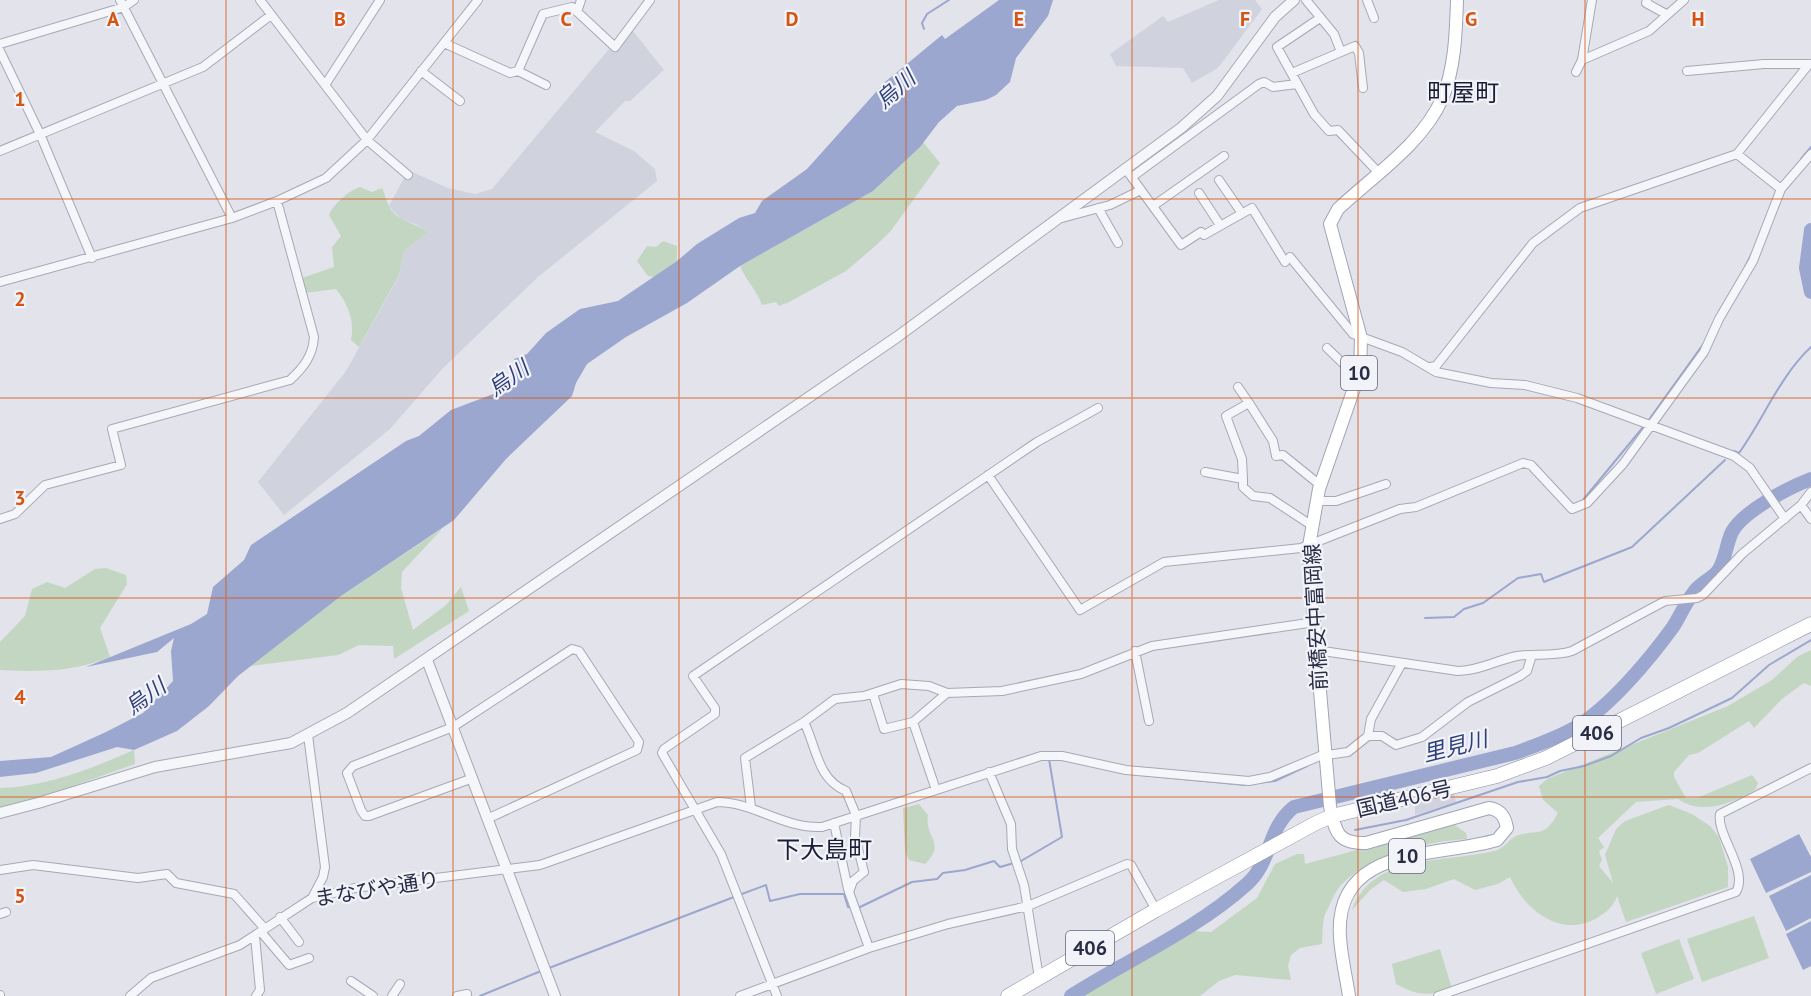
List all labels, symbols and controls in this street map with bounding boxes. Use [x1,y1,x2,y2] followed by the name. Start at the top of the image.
[107,6,120,32] text: A
[334,6,346,32] text: B
[560,6,572,32] text: C
[786,6,799,32] text: D
[1014,6,1024,32] text: E
[1240,6,1250,32] text: F
[1465,6,1477,32] text: G
[1691,6,1705,32] text: H
[869,63,922,114] water label: 烏川
[1427,77,1499,108] district label: 町屋町
[14,86,26,112] text: 1
[14,286,26,312] text: 2
[482,353,536,402] water label: 烏川
[1341,356,1377,390] road number: 10
[14,485,26,511] text: 3
[1298,543,1333,691] street label: 前橋安中富岡線
[119,671,173,720] water label: 烏川
[14,684,26,710] text: 4
[1573,716,1621,750] road number: 406
[1420,724,1492,768] water label: 里見川
[1353,774,1454,823] street label: 国道406号
[776,834,872,865] district label: 下大島町
[1389,839,1425,873] road number: 10
[313,865,441,912] street label: まなびや通り
[14,883,26,909] text: 5
[1066,931,1114,965] road number: 406

